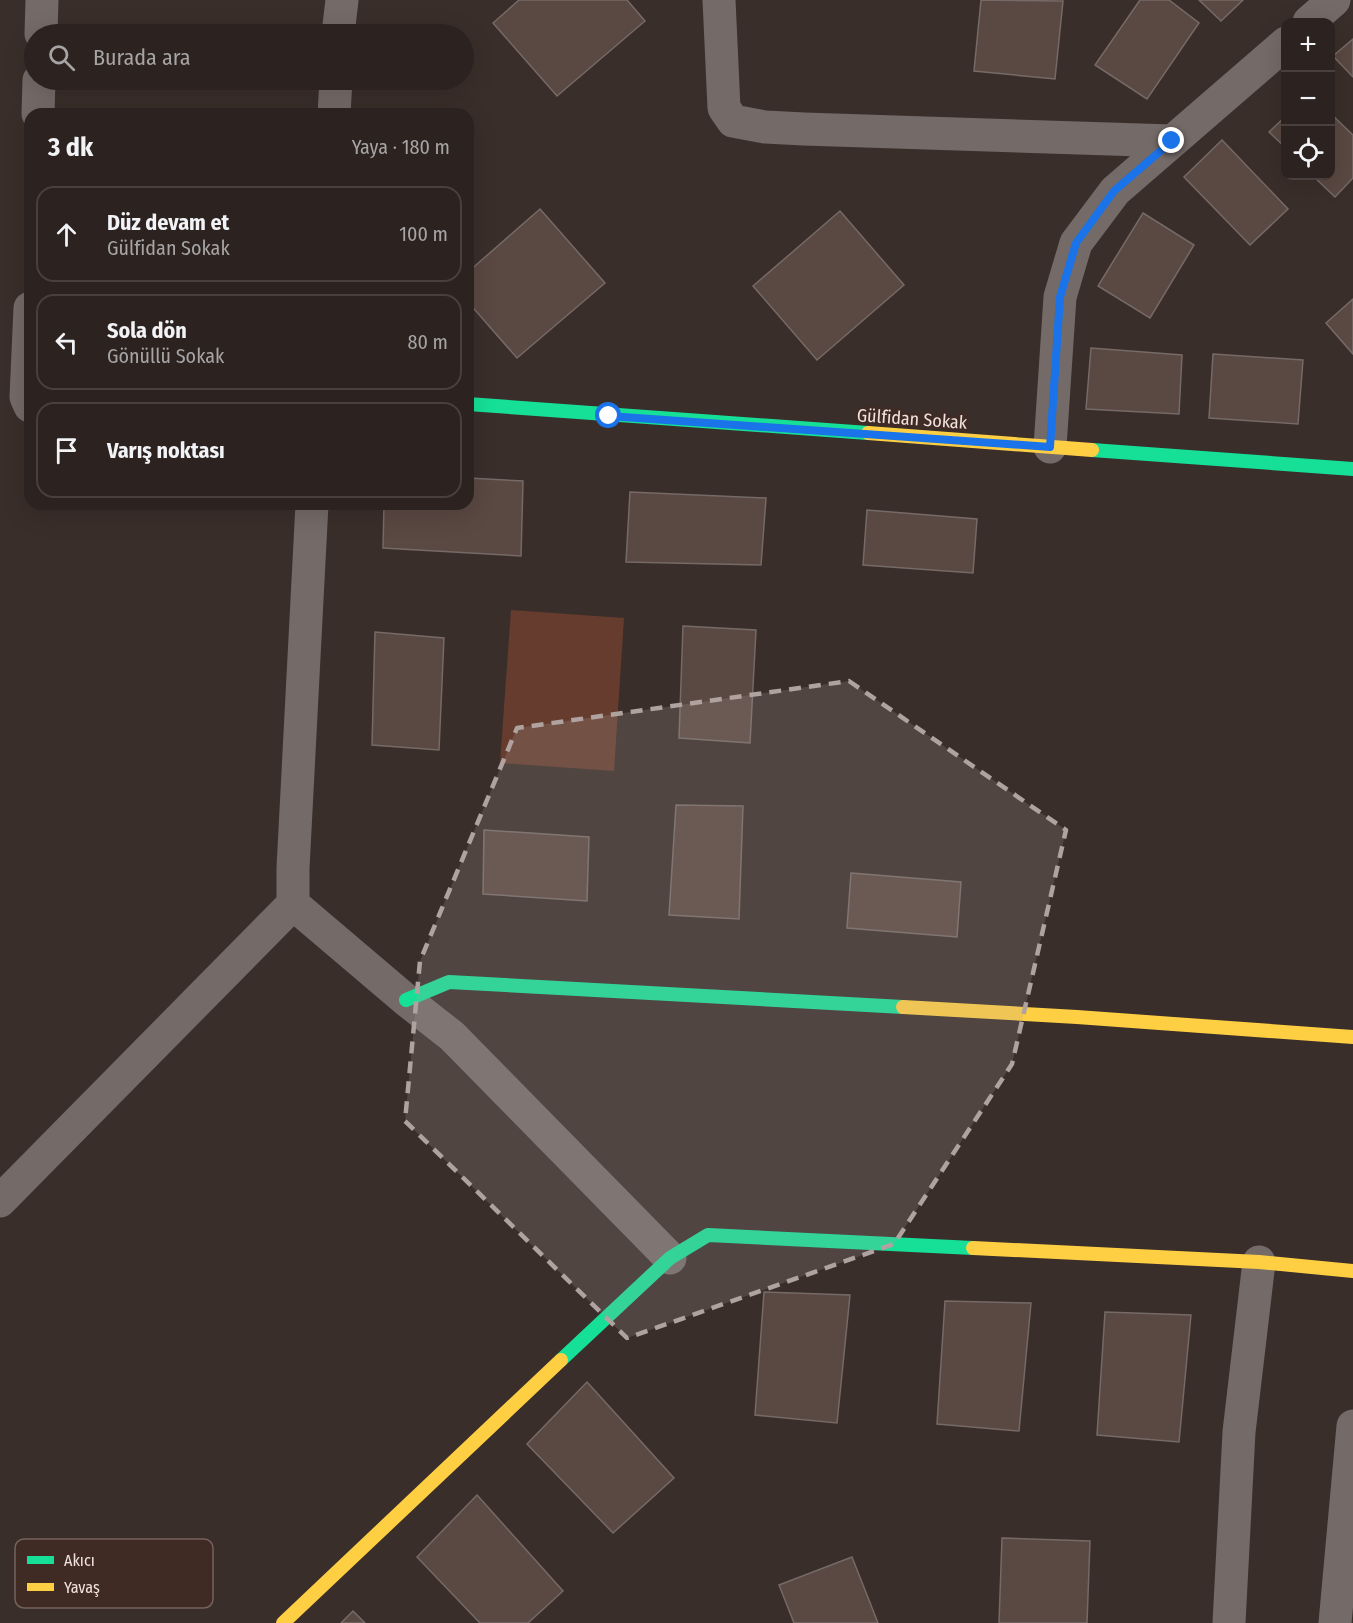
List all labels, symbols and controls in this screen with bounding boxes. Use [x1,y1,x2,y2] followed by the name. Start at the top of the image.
[1281,18,1335,180] map controls
[1281,18,1335,72] button: +
[24,24,474,90] search box
[45,41,78,74] icon: search
[93,44,191,71] text: Burada ara
[1281,72,1335,126] button: −
[1281,126,1335,180] button: locate
[1158,127,1184,153] route end
[48,132,93,163] text: 3 dk
[352,135,450,159] text: Yaya · 180 m
[107,209,229,236] text: Düz devam et
[50,218,83,251] icon: ahead
[399,222,448,246] text: 100 m
[107,236,230,260] text: Gülfidan Sokak
[107,317,187,344] text: Sola dön
[50,326,83,359] icon: left
[408,330,448,354] text: 80 m
[107,344,224,368] text: Gönüllü Sokak
[595,402,621,428] route start
[856,404,968,434] street label: Gülfidan Sokak
[50,434,83,467] icon: arrive
[107,437,225,464] text: Varış noktası
[15,1539,213,1608] legend
[64,1551,95,1570] text: Akıcı
[64,1578,100,1597] text: Yavaş

